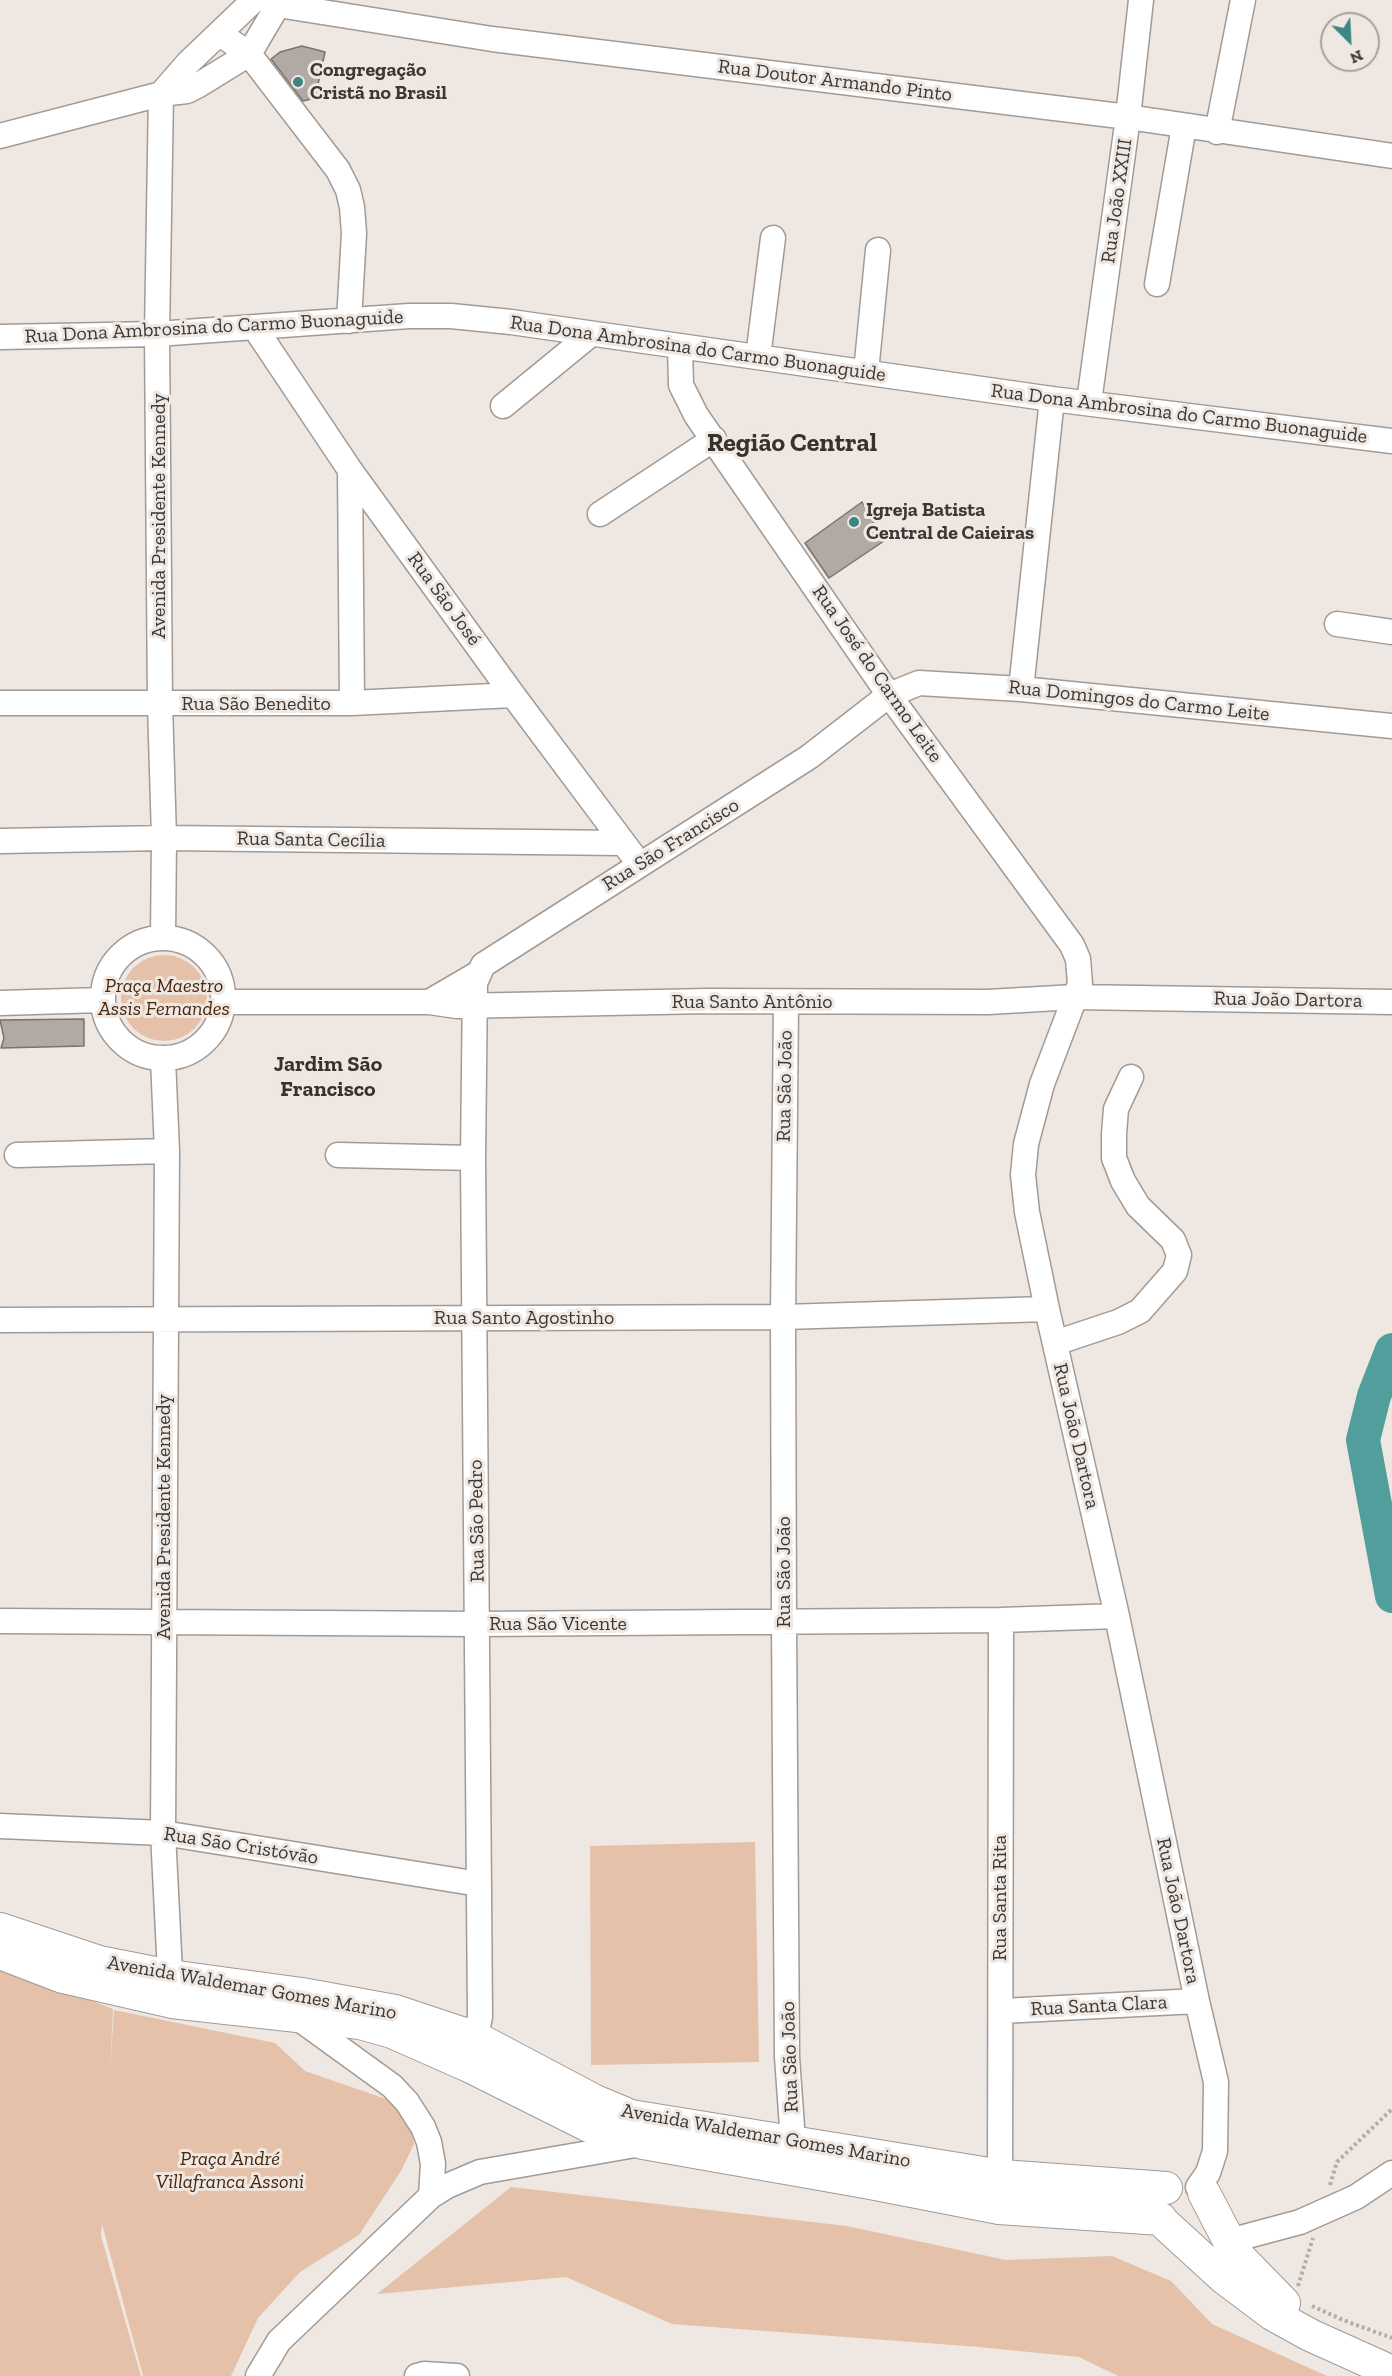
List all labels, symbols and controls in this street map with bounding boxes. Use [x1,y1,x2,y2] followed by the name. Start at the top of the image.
[1320,12,1380,72] north arrow
[1347,46,1366,68] text: N
[717,55,953,107] street label: Rua Doutor Armando Pinto
[310,58,447,105] place label: Congregação Cristã no Brasil
[291,75,305,89] marker: Congregação Cristã no Brasil
[1096,137,1138,265] street label: Rua João XXIII
[24,305,404,349] street label: Rua Dona Ambrosina do Carmo Buonaguide
[509,311,887,387] street label: Rua Dona Ambrosina do Carmo Buonaguide
[989,379,1369,449] street label: Rua Dona Ambrosina do Carmo Buonaguide
[147,393,171,639] street label: Avenida Presidente Kennedy
[707,428,877,460] district label: Região Central
[866,498,1034,545] place label: Igreja Batista Central de Caieiras
[847,515,861,529] marker: Igreja Batista Central de Caieiras
[402,547,486,651] street label: Rua São José
[807,581,947,767] street label: Rua José do Carmo Leite
[1007,675,1271,727] street label: Rua Domingos do Carmo Leite
[181,692,331,716] street label: Rua São Benedito
[598,793,744,897] street label: Rua São Francisco
[236,827,386,853] street label: Rua Santa Cecília
[98,974,230,1021] park label: Praça Maestro Assis Fernandes
[1213,987,1363,1013] street label: Rua João Dartora
[671,990,833,1014] street label: Rua Santo Antônio
[772,1030,798,1142] street label: Rua São João
[274,1052,382,1104] district label: Jardim São Francisco
[434,1306,614,1330] street label: Rua Santo Agostinho
[1048,1361,1104,1511] street label: Rua João Dartora
[152,1394,176,1640] street label: Avenida Presidente Kennedy
[464,1459,490,1583] street label: Rua São Pedro
[772,1516,796,1628] street label: Rua São João
[489,1612,627,1636] street label: Rua São Vicente
[162,1822,320,1870] street label: Rua São Cristóvão
[988,1835,1012,1961] street label: Rua Santa Rita
[1151,1836,1205,1986] street label: Rua João Dartora
[105,1951,399,2025] street label: Avenida Waldemar Gomes Marino
[1030,1990,1168,2022] street label: Rua Santa Clara
[776,2001,804,2113] street label: Rua São João
[619,2099,913,2173] street label: Avenida Waldemar Gomes Marino
[156,2147,304,2194] park label: Praça André Villafranca Assoni

